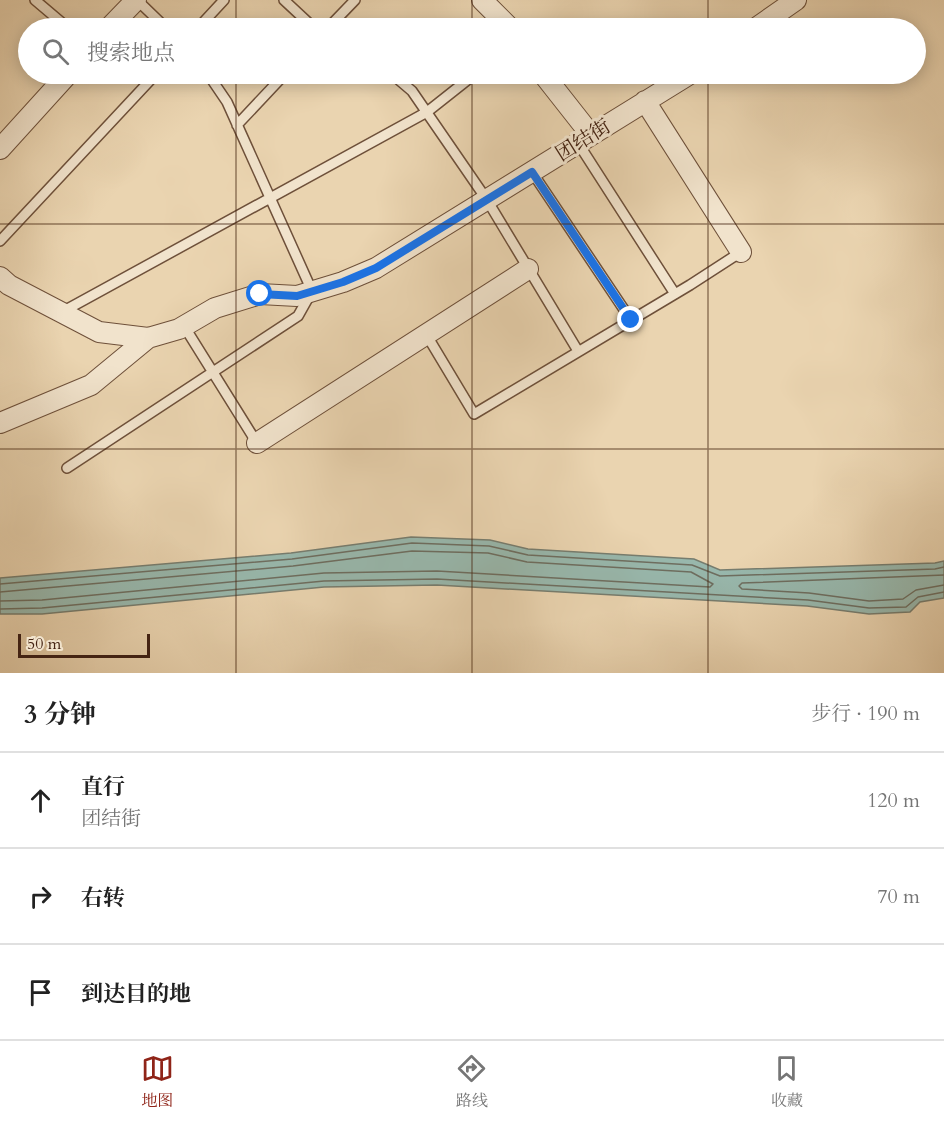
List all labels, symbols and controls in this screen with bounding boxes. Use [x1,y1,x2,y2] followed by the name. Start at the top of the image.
[18,18,926,84] search box
[39,35,72,68] icon: search
[87,38,175,68] text: 搜索地点
[550,113,616,167] street label: 团结街
[246,280,272,306] route start
[617,306,643,332] route end
[18,631,150,658] scale bar
[27,633,61,655] text: 50 m
[24,697,96,732] text: 3 分钟
[811,700,920,727] text: 步行 · 190 m
[81,772,125,802] text: 直行
[24,784,57,817] icon: ahead
[867,787,920,814] text: 120 m
[81,805,141,832] text: 团结街
[24,880,57,913] icon: right
[81,883,125,913] text: 右转
[877,883,920,910] text: 70 m
[24,976,57,1009] icon: arrive
[81,979,191,1009] text: 到达目的地
[141,1052,174,1112] tab: 地图
[455,1052,488,1112] tab: 路线
[770,1052,803,1112] tab: 收藏

